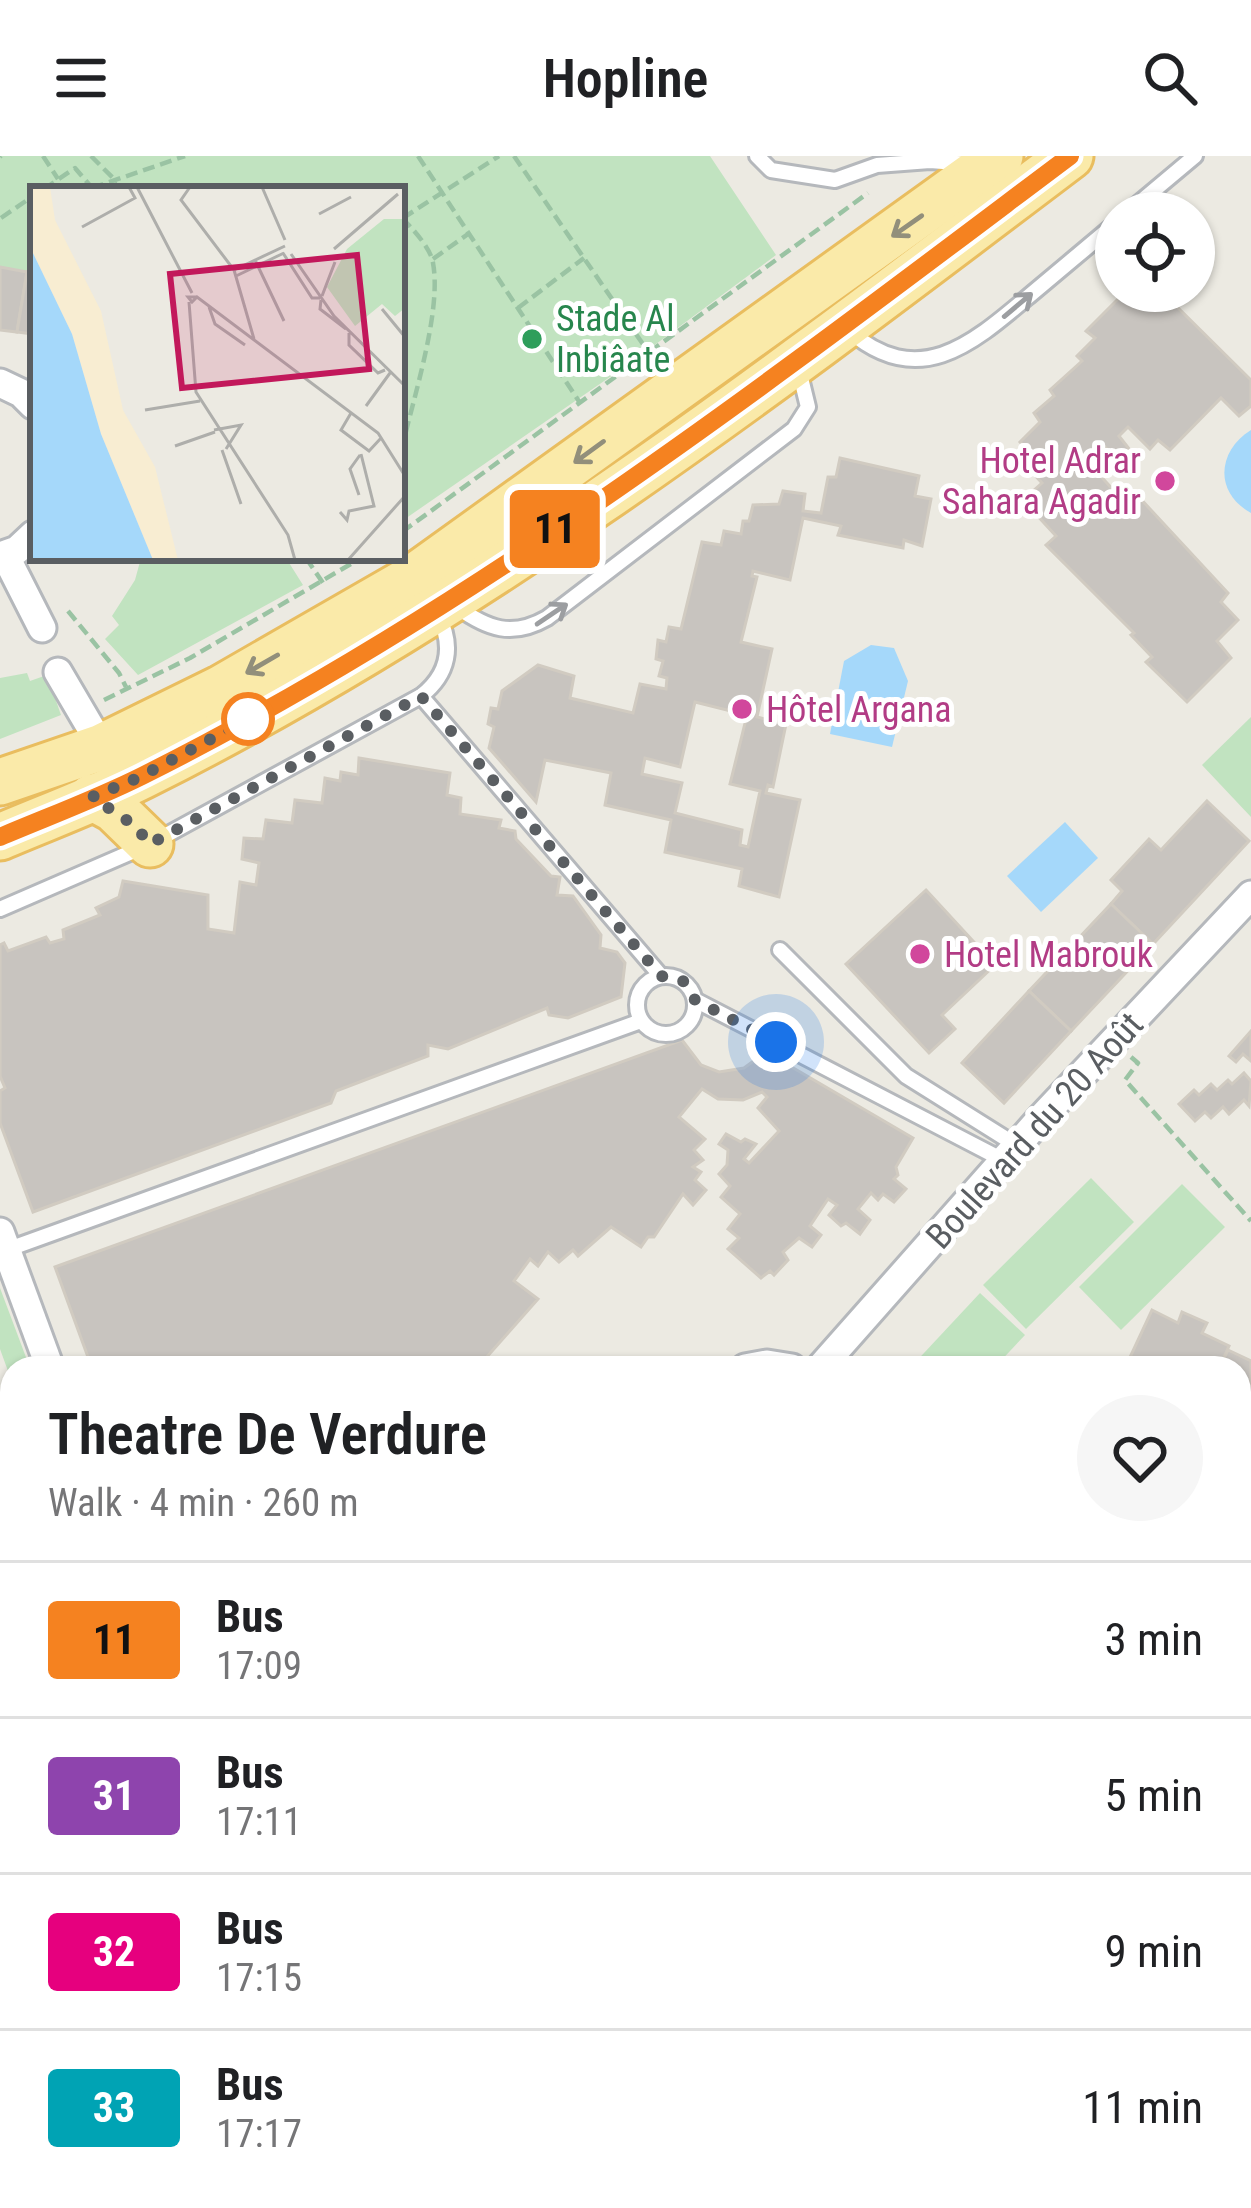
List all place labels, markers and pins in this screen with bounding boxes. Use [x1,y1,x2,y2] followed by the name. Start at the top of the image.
[556,298,675,381] place label: Stade Al Inbiâate
[519,326,545,352] marker: Stade Al Inbiâate
[942,440,1141,523] place label: Hotel Adrar Sahara Agadir
[1152,468,1178,494] marker: Hotel Adrar Sahara Agadir
[766,689,952,731] place label: Hôtel Argana
[223,694,273,744] unlabelled marker
[729,696,755,722] marker: Hôtel Argana
[944,934,1153,976] place label: Hotel Mabrouk
[907,941,933,967] marker: Hotel Mabrouk

